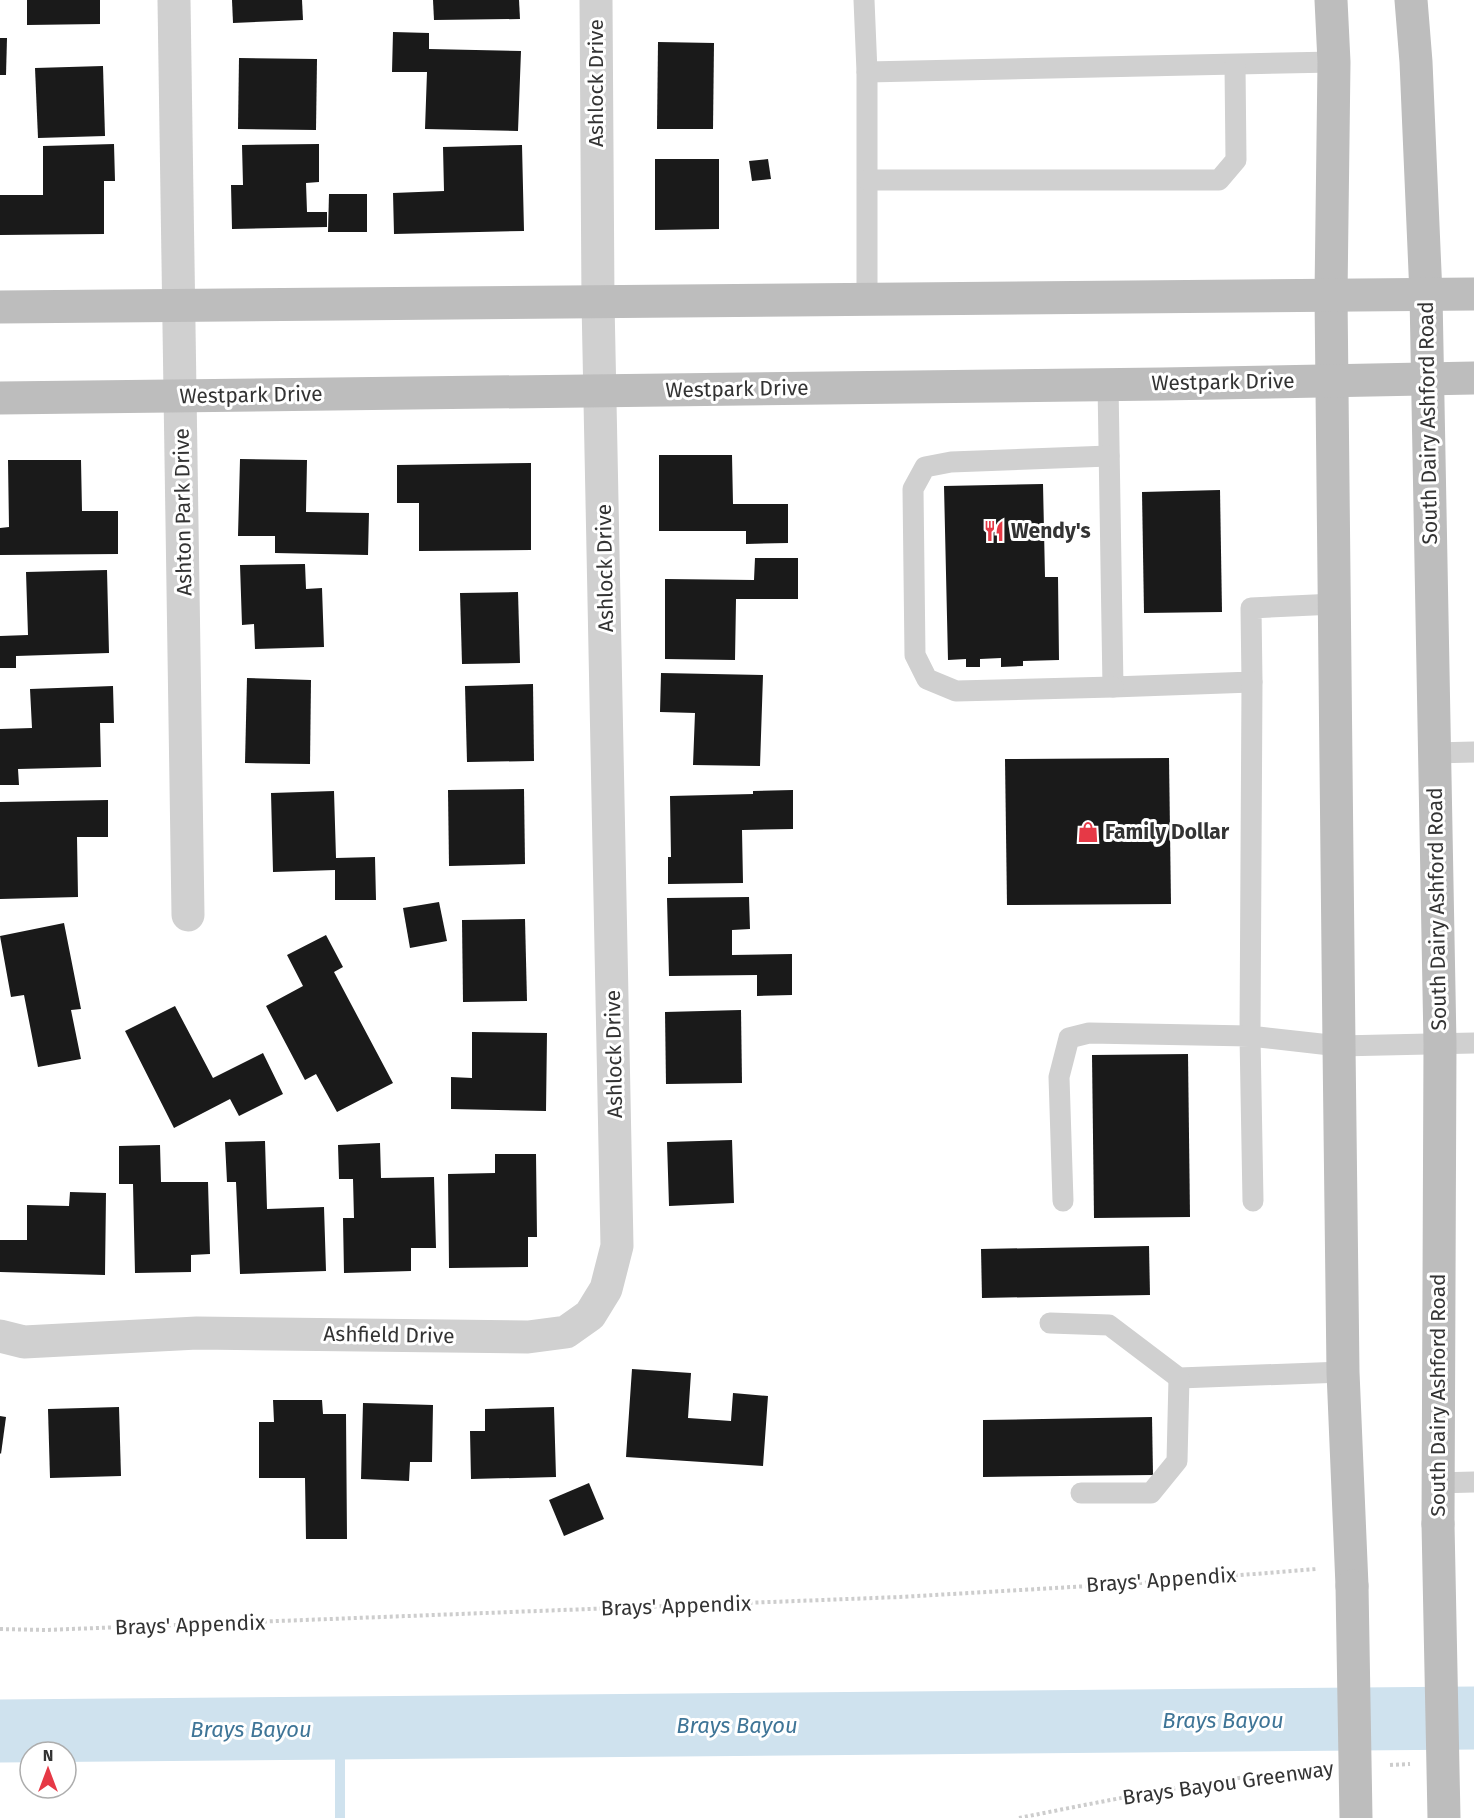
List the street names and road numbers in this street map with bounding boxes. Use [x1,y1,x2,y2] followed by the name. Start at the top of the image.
[583,19,609,147] street label: Ashlock Drive
[1413,301,1443,545] street label: South Dairy Ashford Road
[1151,368,1295,396] street label: Westpark Drive
[665,375,809,403] street label: Westpark Drive
[179,381,323,409] street label: Westpark Drive
[169,428,197,596] street label: Ashton Park Drive
[591,504,619,632] street label: Ashlock Drive
[1422,787,1452,1031] street label: South Dairy Ashford Road
[600,990,628,1118] street label: Ashlock Drive
[1425,1273,1451,1517] street label: South Dairy Ashford Road
[323,1321,455,1349] street label: Ashfield Drive
[1085,1562,1238,1598] street label: Brays' Appendix
[600,1590,752,1622] street label: Brays' Appendix
[114,1609,266,1641] street label: Brays' Appendix
[1121,1755,1336,1811] street label: Brays Bayou Greenway

